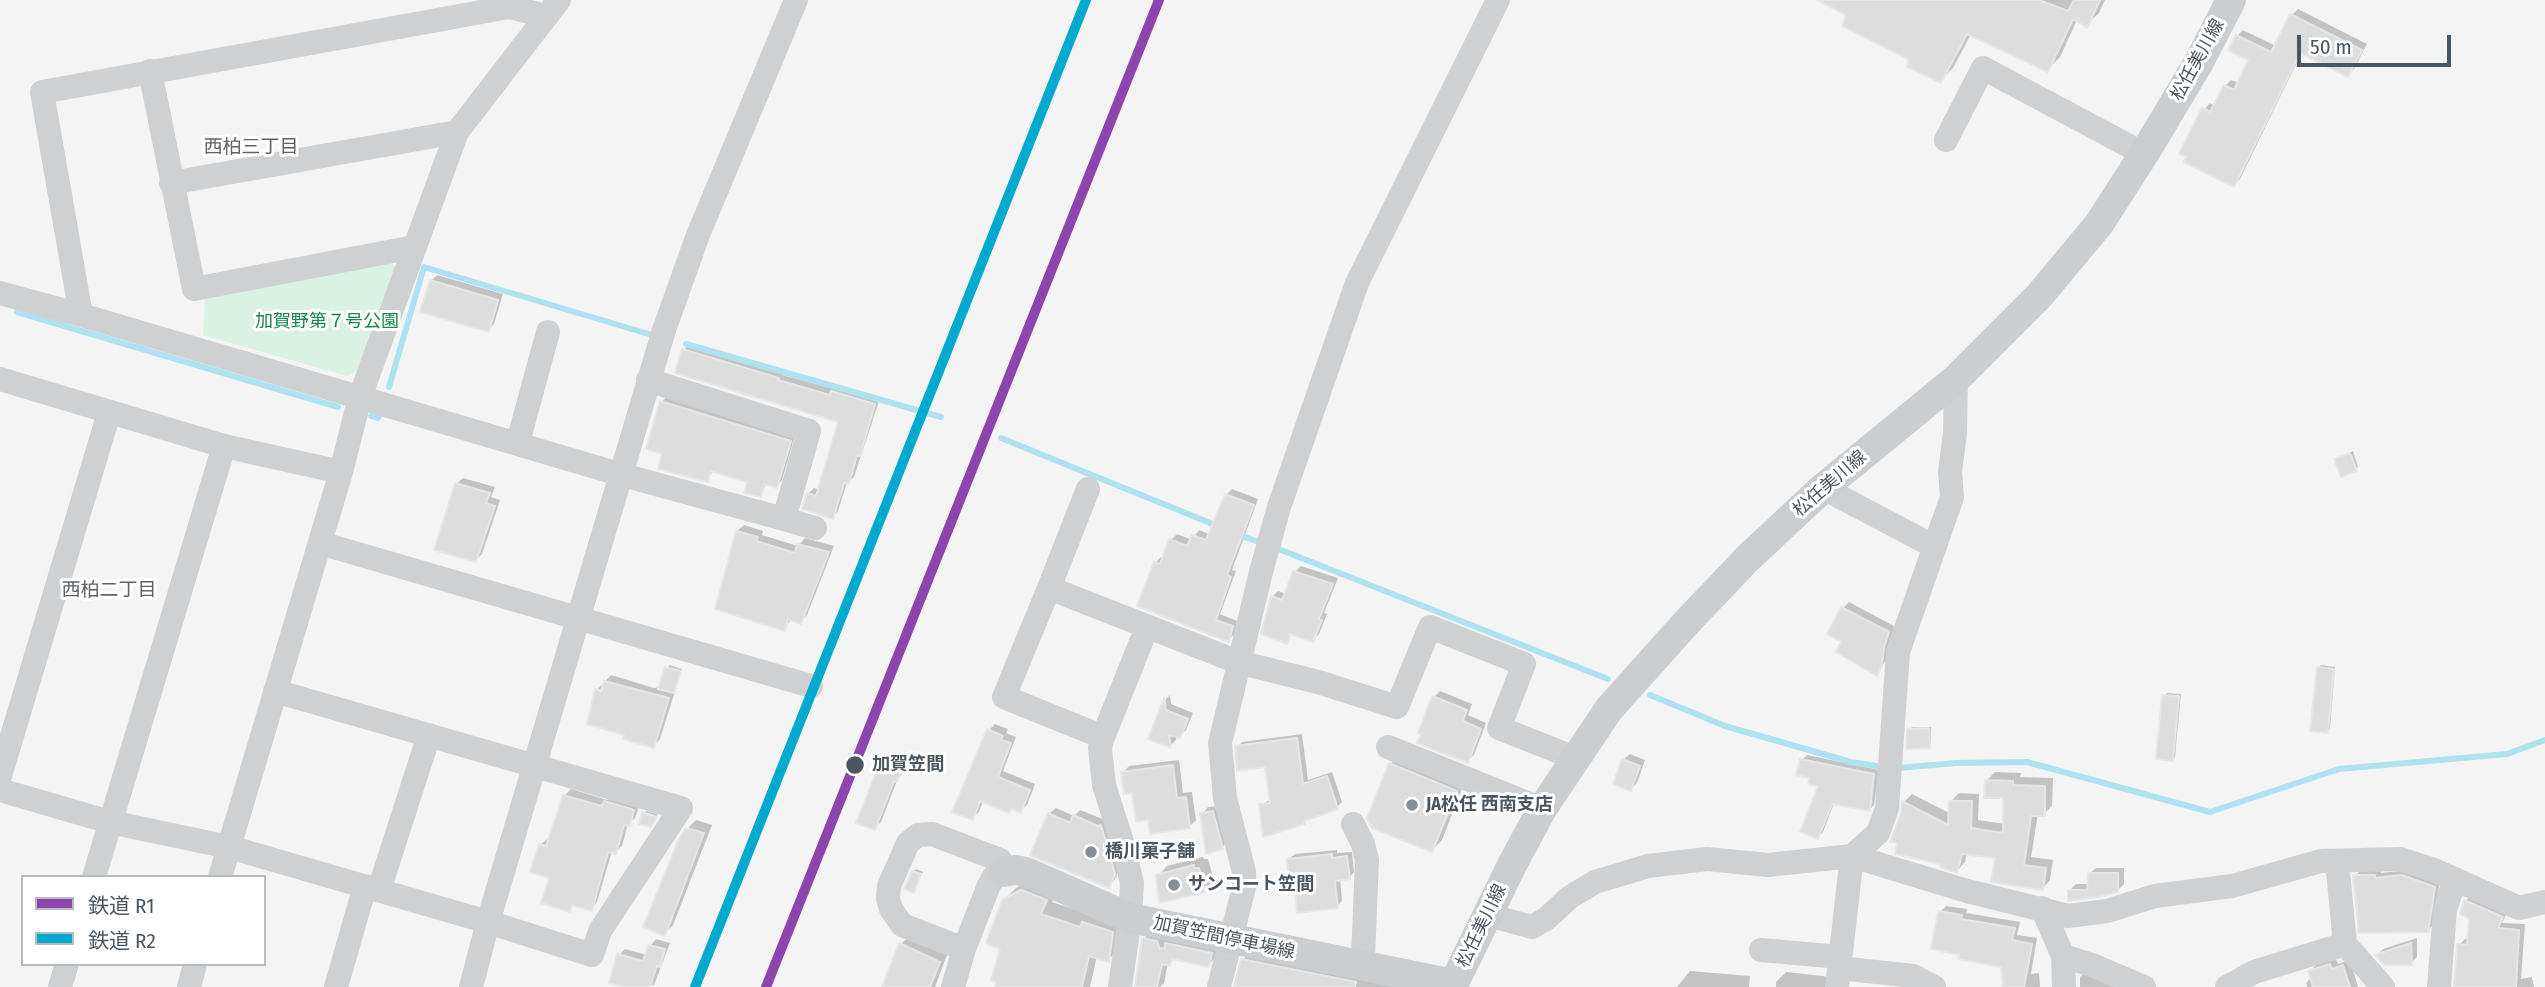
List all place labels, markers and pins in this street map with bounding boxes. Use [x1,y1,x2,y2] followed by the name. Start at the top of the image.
[844,754,866,776] marker: 加賀笠間
[872,754,944,776] place label: 加賀笠間
[1426,794,1553,816] place label: JA松任 西南支店
[1404,797,1420,813] marker: JA松任 西南支店
[1105,841,1195,863] place label: 橋川菓子舗
[1083,844,1099,860] marker: 橋川菓子舗
[1188,874,1314,896] place label: サンコート笠間
[1166,877,1182,893] marker: サンコート笠間

